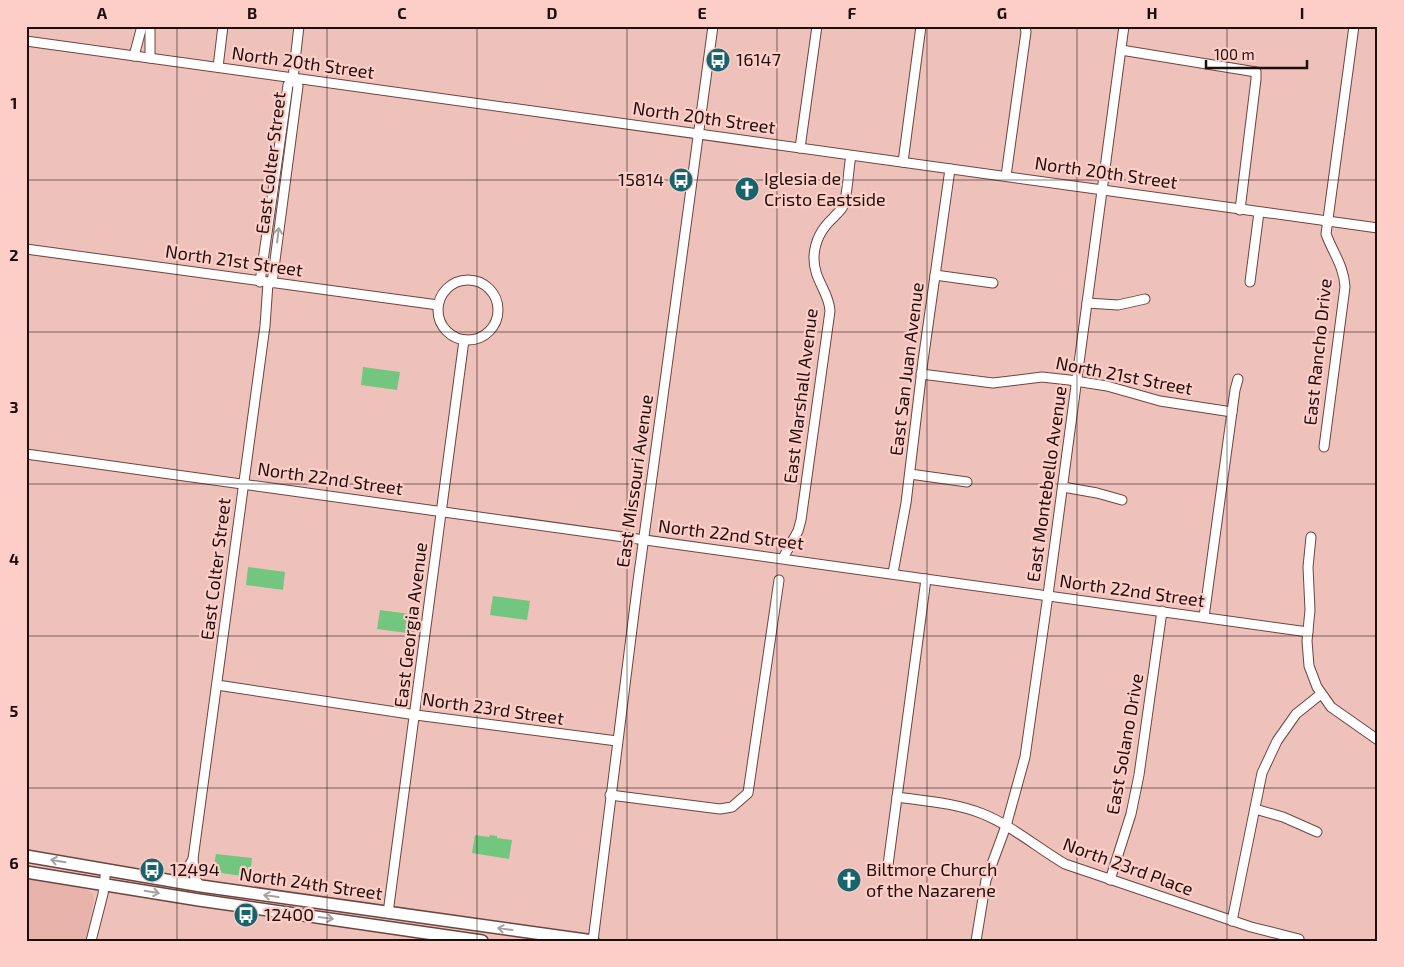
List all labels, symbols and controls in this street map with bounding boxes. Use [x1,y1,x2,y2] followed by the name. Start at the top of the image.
[97,3,108,22] text: A
[247,3,257,22] text: B
[397,3,407,22] text: C
[547,3,558,22] text: D
[697,3,707,22] text: E
[848,3,857,22] text: F
[997,3,1007,22] text: G
[1146,3,1158,22] text: H
[1300,3,1304,22] text: I
[1206,38,1308,70] scale bar
[230,41,376,83] street label: North 20th Street
[1214,45,1255,63] text: 100 m
[705,47,731,73] bus stop icon: 16147
[736,48,781,70] place label: 16147
[250,90,290,235] street label: East Colter Street
[11,93,17,112] text: 1
[631,96,777,138] street label: North 20th Street
[1033,151,1179,193] street label: North 20th Street
[668,167,694,193] bus stop icon: 15814
[764,167,886,210] place label: Iglesia de Cristo Eastside
[618,168,664,190] place label: 15814
[734,176,760,202] church icon: Iglesia de Cristo Eastside
[273,227,283,243] one-way arrow
[164,239,305,281] street label: North 21st Street
[9,245,19,264] text: 2
[1298,277,1336,426] street label: East Rancho Drive
[884,281,928,457] street label: East San Juan Avenue
[778,307,822,485] street label: East Marshall Avenue
[1054,351,1195,399] street label: North 21st Street
[1021,384,1071,583] street label: East Montebello Avenue
[611,393,657,569] street label: East Missouri Avenue
[9,397,19,416] text: 3
[256,457,404,499] street label: North 22nd Street
[195,496,235,641] street label: East Colter Street
[657,514,805,554] street label: North 22nd Street
[389,541,431,709] street label: East Georgia Avenue
[9,549,19,568] text: 4
[1058,569,1206,611] street label: North 22nd Street
[1101,672,1147,816] street label: East Solano Drive
[421,687,566,729] street label: North 23rd Street
[10,701,19,720] text: 5
[1060,832,1197,900] street label: North 23rd Place
[9,853,19,872] text: 6
[51,855,67,865] one-way arrow
[139,857,165,883] bus stop icon: 12494
[170,858,220,880] place label: 12494
[866,858,998,901] place label: Biltmore Church of the Nazarene
[238,862,384,904] street label: North 24th Street
[836,867,862,893] church icon: Biltmore Church of the Nazarene
[144,888,160,898] one-way arrow
[263,891,279,901] one-way arrow
[233,902,259,928] bus stop icon: 12400
[264,903,314,925] place label: 12400
[318,914,334,924] one-way arrow
[498,924,514,934] one-way arrow

